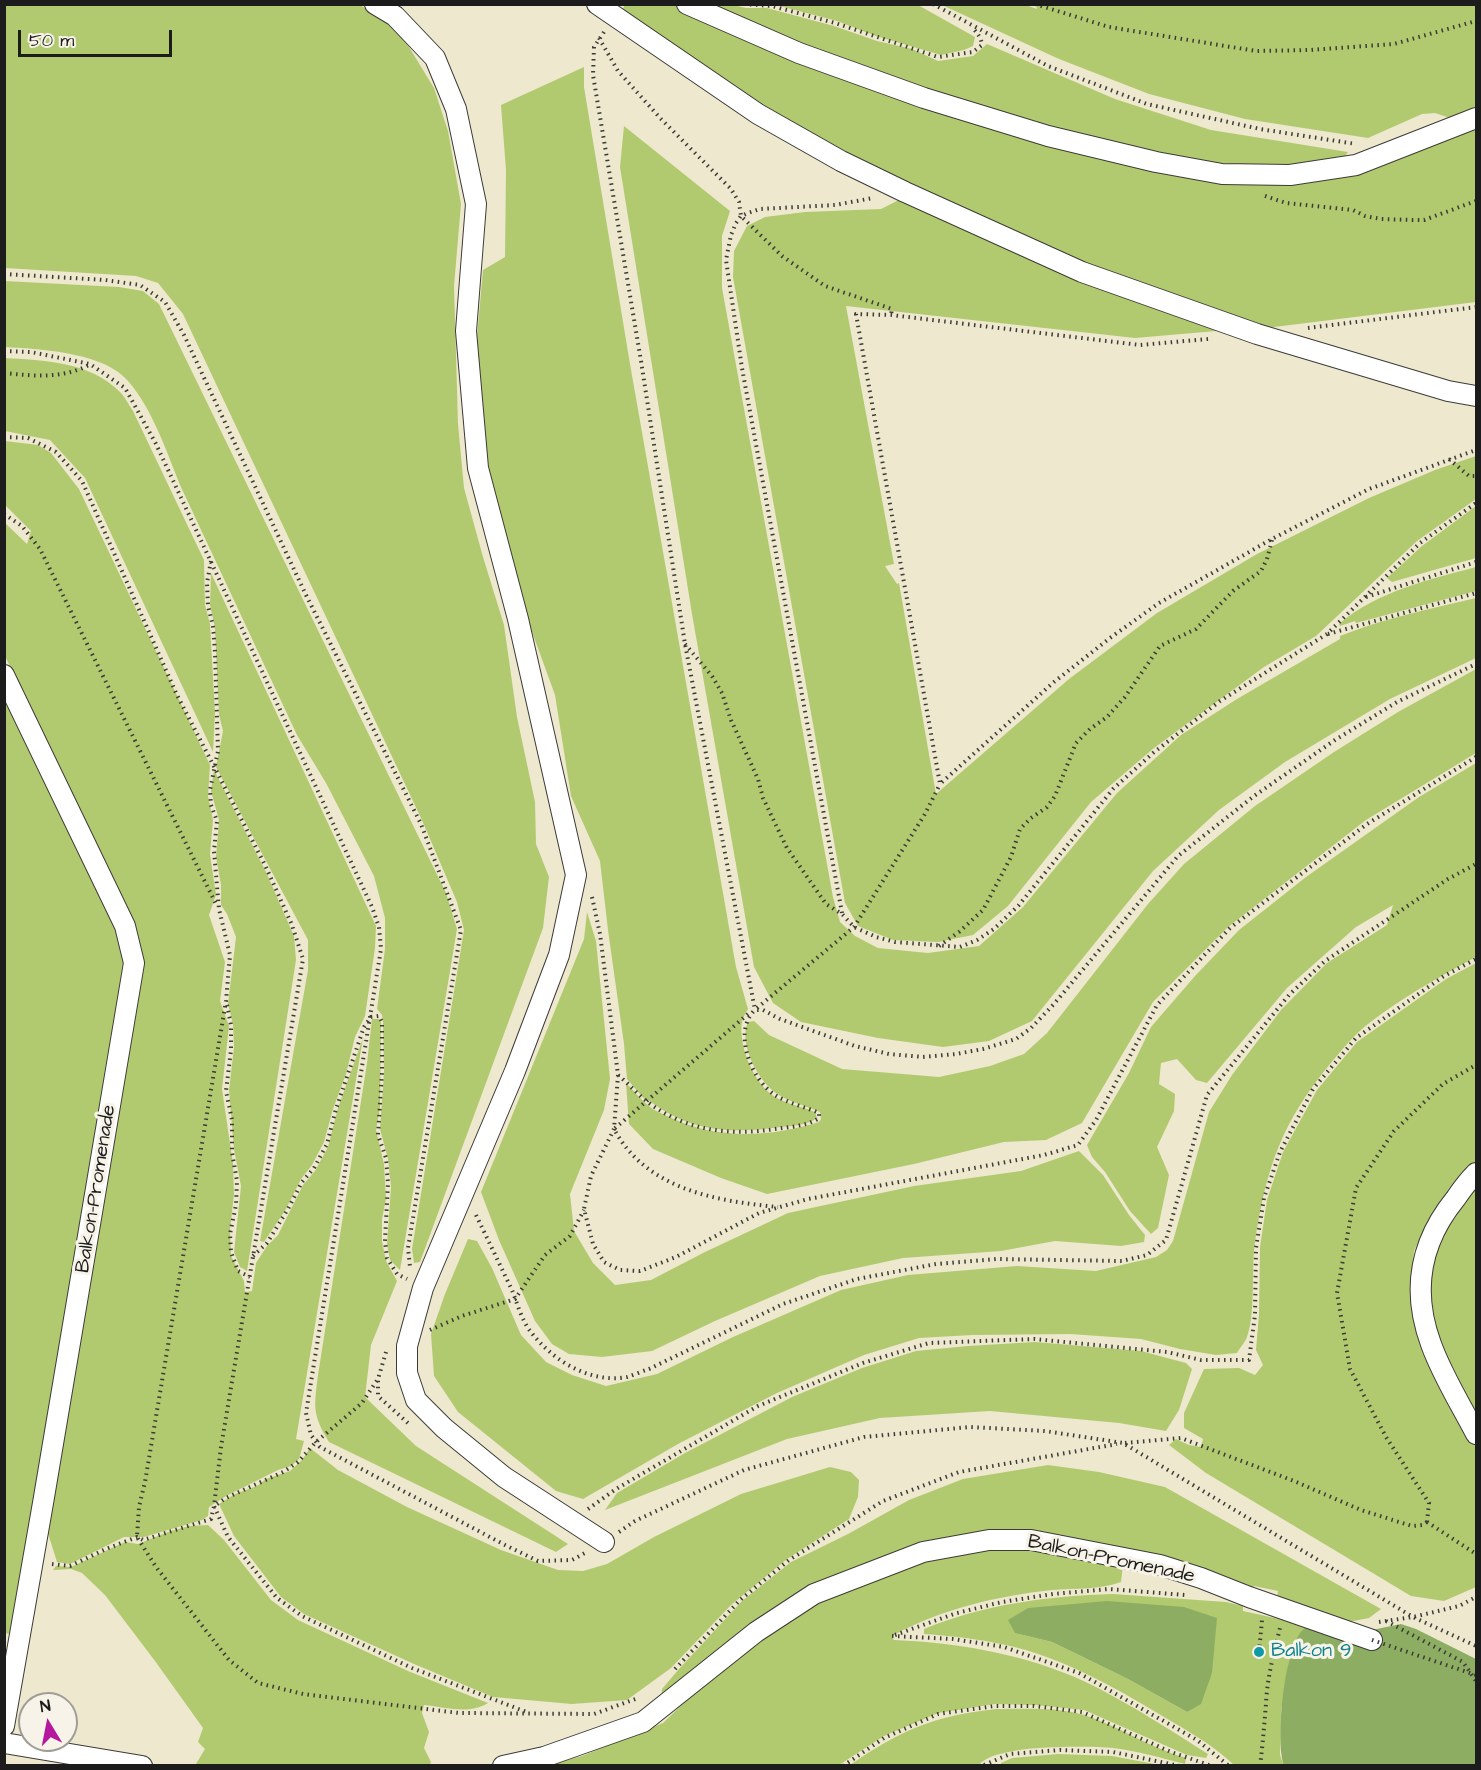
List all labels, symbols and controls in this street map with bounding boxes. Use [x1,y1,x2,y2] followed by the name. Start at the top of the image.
[21,18,176,56] scale bar
[29,28,74,53] text: 50 m
[72,1103,122,1275] street label: Balkon-Promenade
[1025,1531,1197,1589] street label: Balkon-Promenade
[1271,1640,1351,1664] place label: Balkon 9
[1252,1645,1266,1659] marker: Balkon 9
[18,1692,78,1752] north arrow
[38,1695,52,1718] text: N

